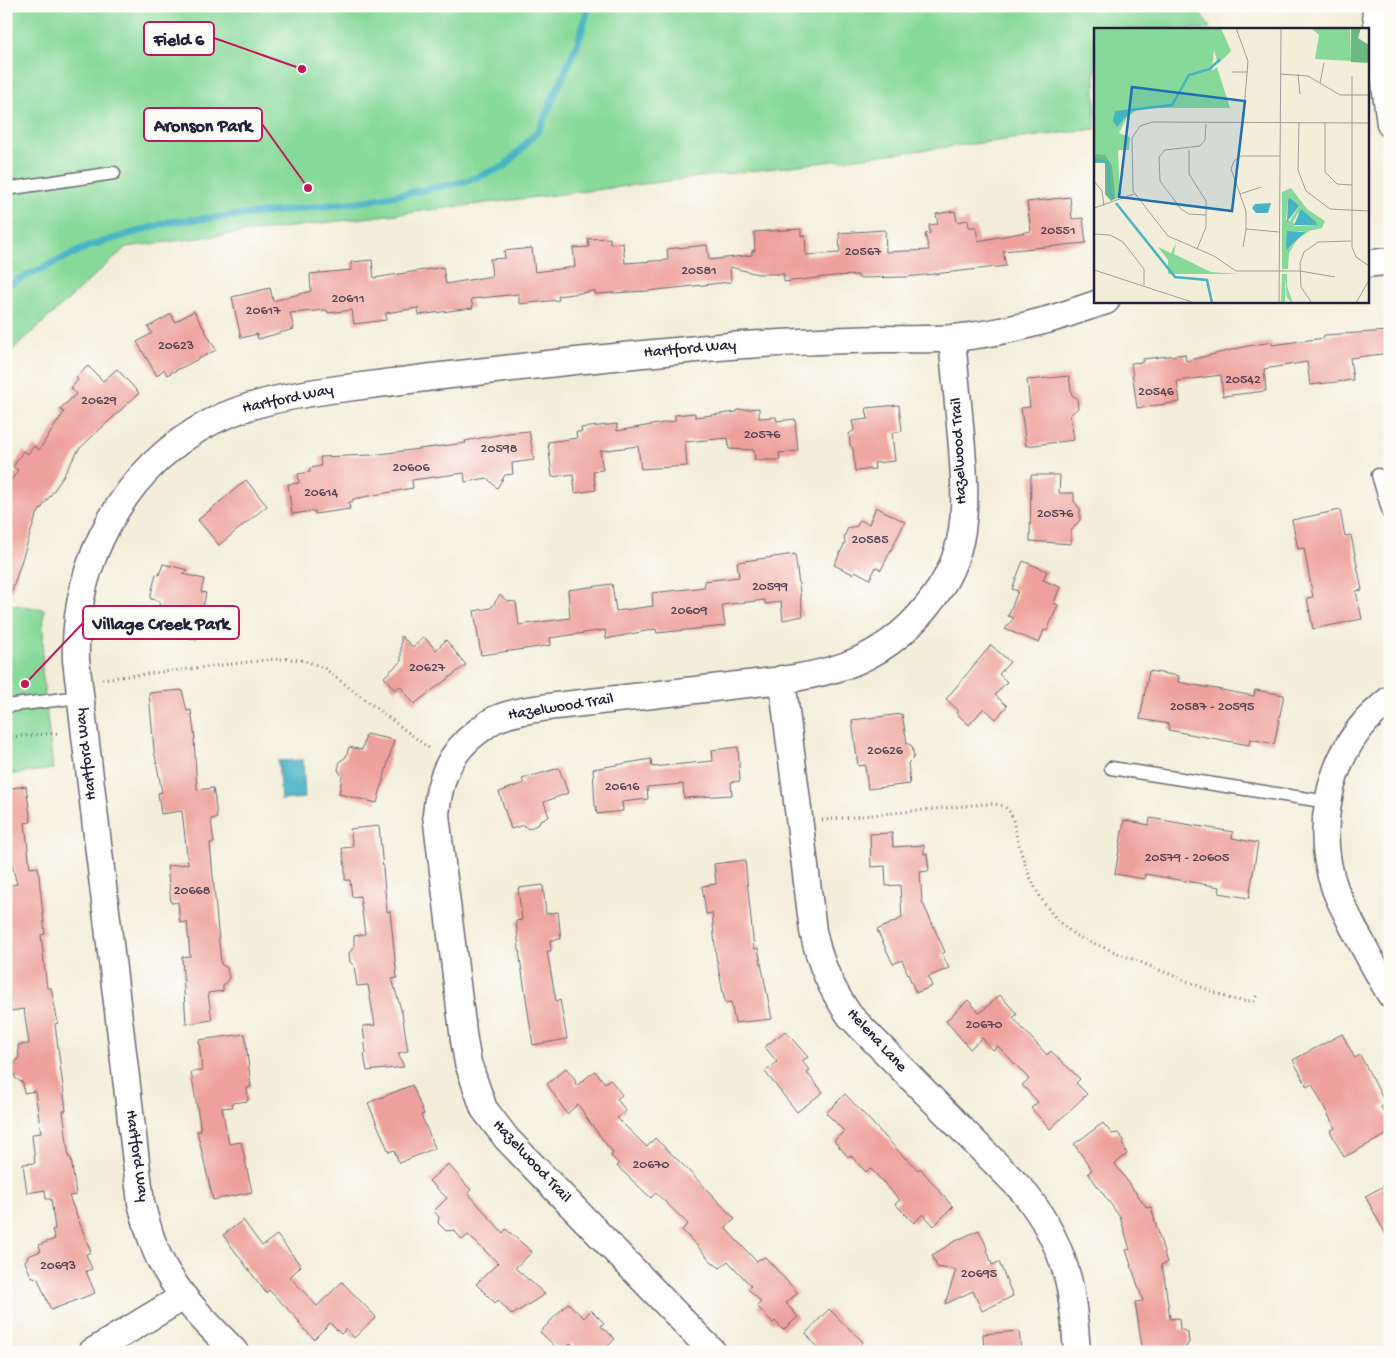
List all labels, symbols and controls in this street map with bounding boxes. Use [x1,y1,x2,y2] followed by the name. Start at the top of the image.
[144,22,214,55] callout: Field 6
[1094,28,1368,302] inset map
[153,31,205,52] text: Field 6
[144,108,262,141] callout: Aronson Park
[153,117,254,138] text: Aronson Park
[1040,223,1076,240] house number: 20551
[845,244,882,261] house number: 20567
[681,263,717,280] house number: 20581
[331,291,365,308] house number: 20611
[246,303,281,320] house number: 20617
[643,336,737,363] street label: Hartford Way
[158,338,194,355] house number: 20623
[1225,372,1261,389] house number: 20542
[241,381,335,419] street label: Hartford Way
[1138,384,1175,401] house number: 20546
[81,393,117,410] house number: 20629
[948,397,972,505] street label: Hazelwood Trail
[744,427,781,444] house number: 20576
[481,441,518,458] house number: 20598
[393,460,430,477] house number: 20606
[304,485,338,502] house number: 20614
[1037,506,1074,523] house number: 20576
[851,532,889,549] house number: 20585
[752,579,788,596] house number: 20599
[671,603,707,620] house number: 20609
[83,606,239,639] callout: Village Creek Park
[92,615,231,636] text: Village Creek Park
[409,660,446,677] house number: 20627
[507,690,615,726] street label: Hazelwood Trail
[1170,699,1254,716] house number: 20587 - 20595
[72,707,102,801] street label: Hartford Way
[867,743,904,760] house number: 20626
[605,779,640,796] house number: 20616
[1145,850,1229,867] house number: 20579 - 20605
[174,883,211,900] house number: 20668
[842,1005,911,1077] street label: Helena Lane
[965,1017,1003,1034] house number: 20670
[120,1109,152,1203] street label: Hartford Way
[488,1116,574,1208] street label: Hazelwood Trail
[632,1157,670,1174] house number: 20670
[40,1258,76,1275] house number: 20693
[961,1266,997,1283] house number: 20695

